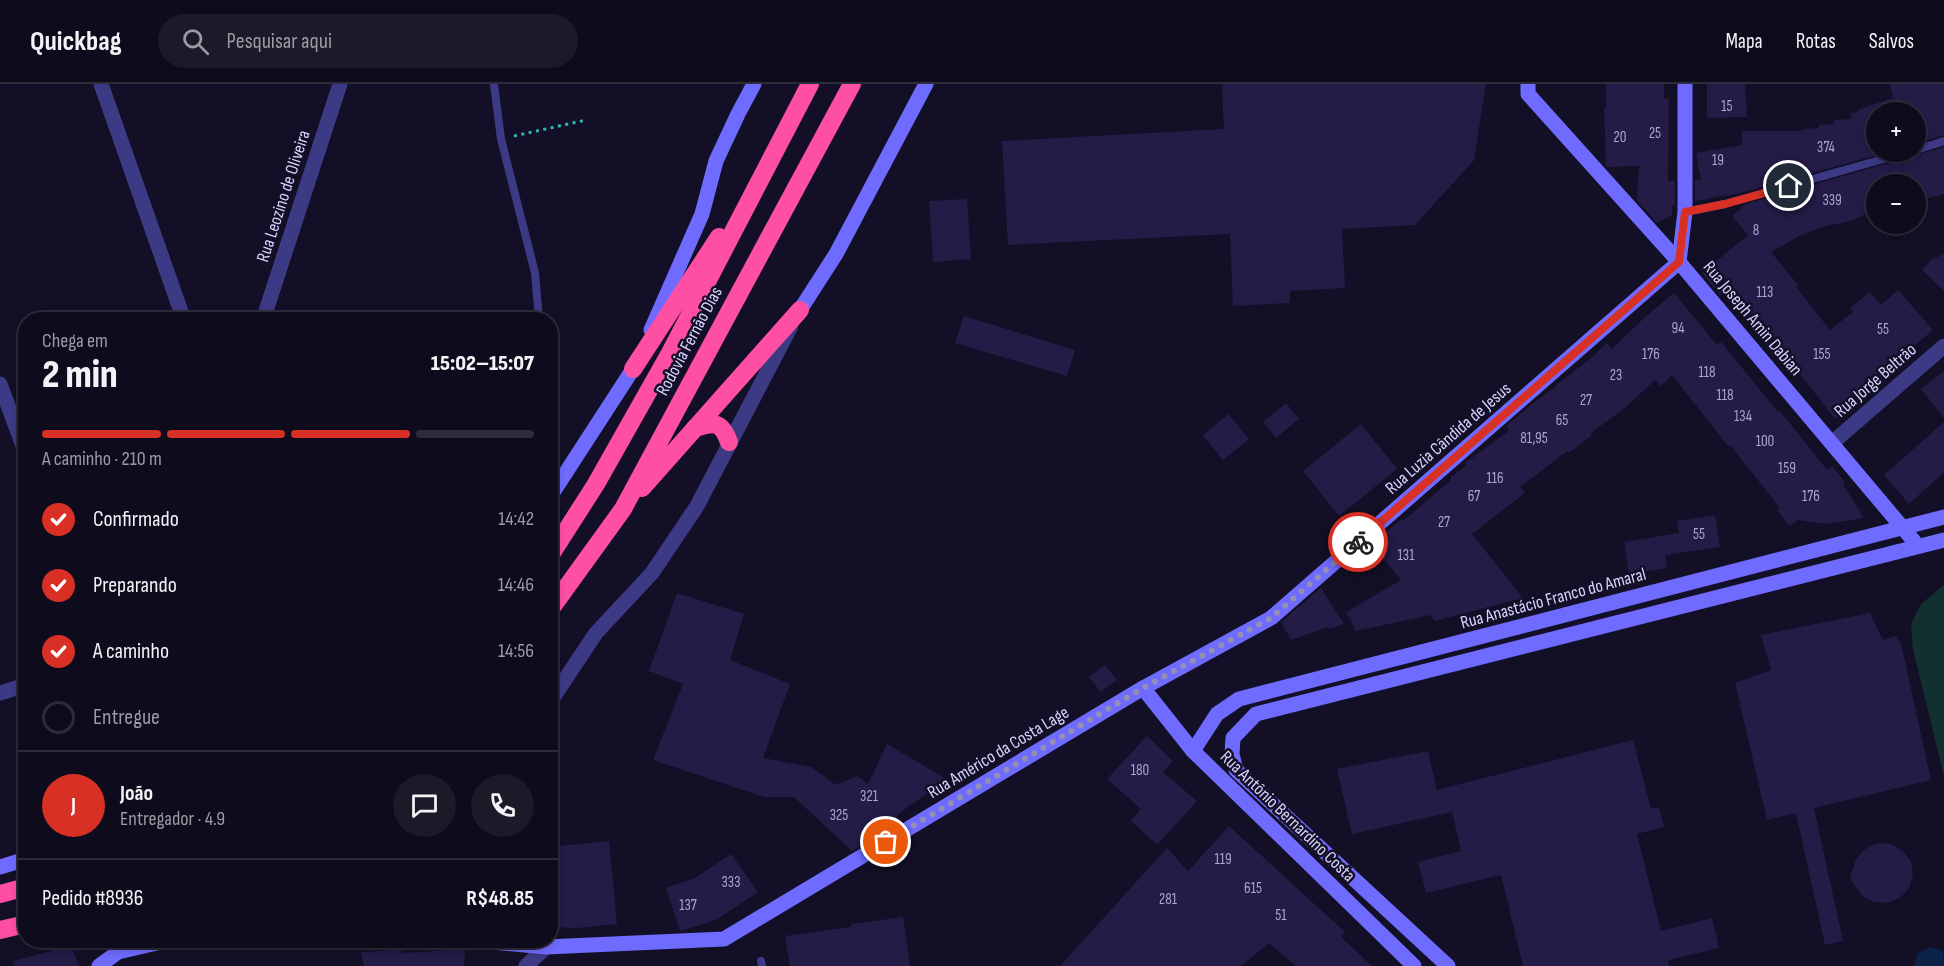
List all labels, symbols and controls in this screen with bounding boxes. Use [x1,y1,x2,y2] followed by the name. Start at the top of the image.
[158,14,578,68] search box
[30,25,122,58] text: Quickbag
[179,25,212,58] icon: search
[227,28,332,55] text: Pesquisar aqui
[1725,29,1763,54] text: Mapa
[1796,29,1836,54] text: Rotas
[1869,29,1914,54] text: Salvos
[1721,97,1733,116] house number: 15
[1866,102,1926,234] map controls
[1866,102,1926,162] button: +
[1649,124,1661,143] house number: 25
[252,128,315,265] street label: Rua Leozino de Oliveira
[1614,128,1626,147] house number: 20
[1817,138,1835,157] house number: 374
[1712,151,1724,170] house number: 19
[1763,160,1814,211] pin
[1772,169,1805,202] icon: home
[1866,174,1926,234] button: −
[1822,191,1842,210] house number: 339
[1753,221,1759,240] house number: 8
[1699,257,1807,380] street label: Rua Joseph Amin Dabian
[652,283,727,399] street label: Rodovia Fernão Dias
[1757,283,1773,302] house number: 113
[1672,319,1684,338] house number: 94
[1877,320,1889,339] house number: 55
[42,329,108,353] text: Chega em
[1830,339,1921,422] street label: Rua Jorge Beltrão
[1642,345,1660,364] house number: 176
[1813,345,1831,364] house number: 155
[431,350,534,377] text: 15:02–15:07
[42,352,118,399] text: 2 min
[1698,363,1716,382] house number: 118
[1610,366,1622,385] house number: 23
[1381,378,1515,499] street label: Rua Luzia Cândida de Jesus
[1716,386,1734,405] house number: 118
[1580,391,1592,410] house number: 27
[1734,407,1752,426] house number: 134
[1556,411,1568,430] house number: 65
[1520,429,1548,448] house number: 81,95
[1756,432,1774,451] house number: 100
[42,447,162,471] text: A caminho · 210 m
[1778,459,1796,478] house number: 159
[1486,469,1504,488] house number: 116
[1468,487,1480,506] house number: 67
[1802,487,1820,506] house number: 176
[42,503,75,536] icon: check
[93,506,179,533] text: Confirmado
[498,507,534,531] text: 14:42
[1328,512,1388,572] courier
[1438,513,1450,532] house number: 27
[1693,525,1705,544] house number: 55
[1342,526,1375,559] icon: bike
[1398,546,1415,565] house number: 131
[1458,564,1648,633] street label: Rua Anastácio Franco do Amaral
[42,569,75,602] icon: check
[93,572,177,599] text: Preparando
[498,573,534,597] text: 14:46
[42,635,75,668] icon: check
[93,638,169,665] text: A caminho
[498,639,534,663] text: 14:56
[924,702,1073,803] street label: Rua Américo da Costa Lage
[93,704,160,731] text: Entregue
[1216,747,1360,886] street label: Rua Antônio Bernardino Costa
[1131,761,1149,780] house number: 180
[393,774,456,837] button: chat
[471,774,534,837] button: phone
[120,780,153,807] text: João
[860,787,879,806] house number: 321
[71,792,76,819] text: J
[830,806,848,825] house number: 325
[120,807,225,831] text: Entregador · 4.9
[860,816,911,867] pin
[869,825,902,858] icon: bag
[1214,850,1232,869] house number: 119
[722,873,740,892] house number: 333
[1244,879,1262,898] house number: 615
[42,885,143,912] text: Pedido #8936
[466,885,534,912] text: R$48.85
[1159,890,1178,909] house number: 281
[679,896,697,915] house number: 137
[1275,906,1287,925] house number: 51

